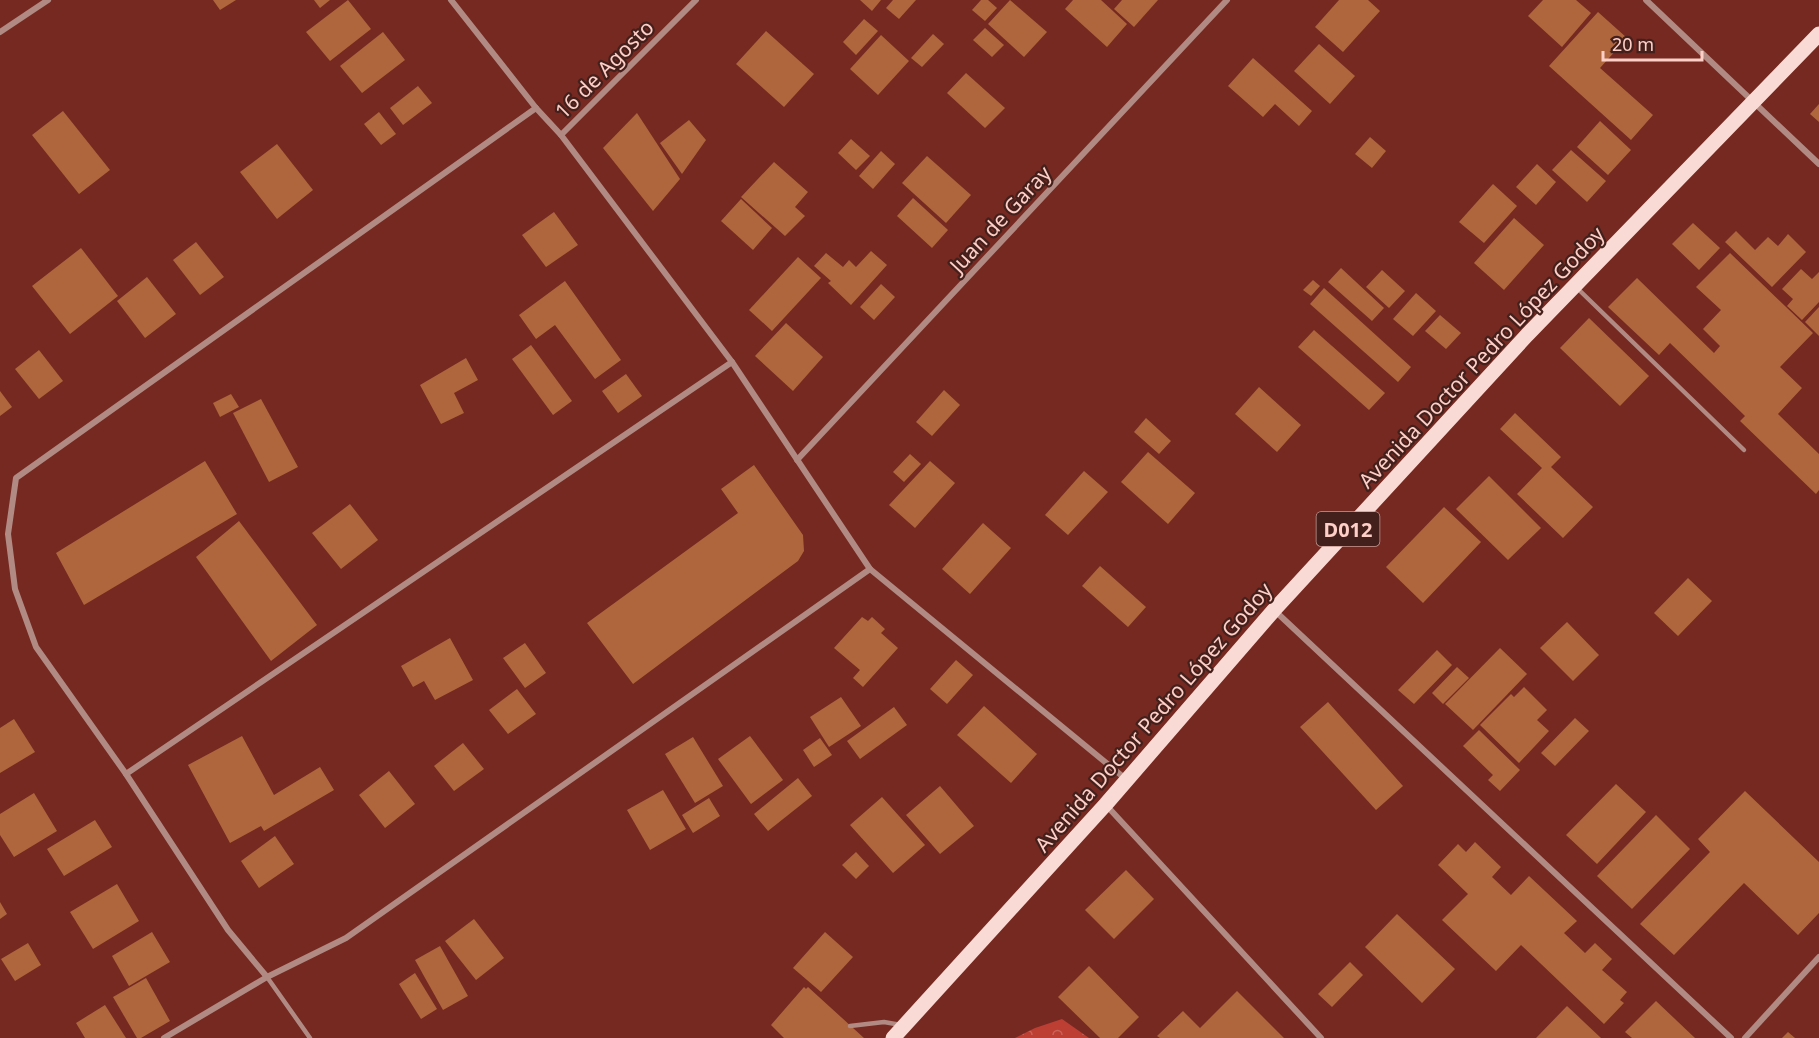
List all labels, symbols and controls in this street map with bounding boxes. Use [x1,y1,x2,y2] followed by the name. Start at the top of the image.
[548,13,660,125] street label: 16 de Agosto
[1603,24,1702,62] scale bar
[1612,32,1654,56] text: 20 m
[942,159,1057,280] street label: Juan de Garay
[1352,220,1610,494] street label: Avenida Doctor Pedro López Godoy
[1316,512,1380,546] road number: D012
[1028,576,1278,858] street label: Avenida Doctor Pedro López Godoy

